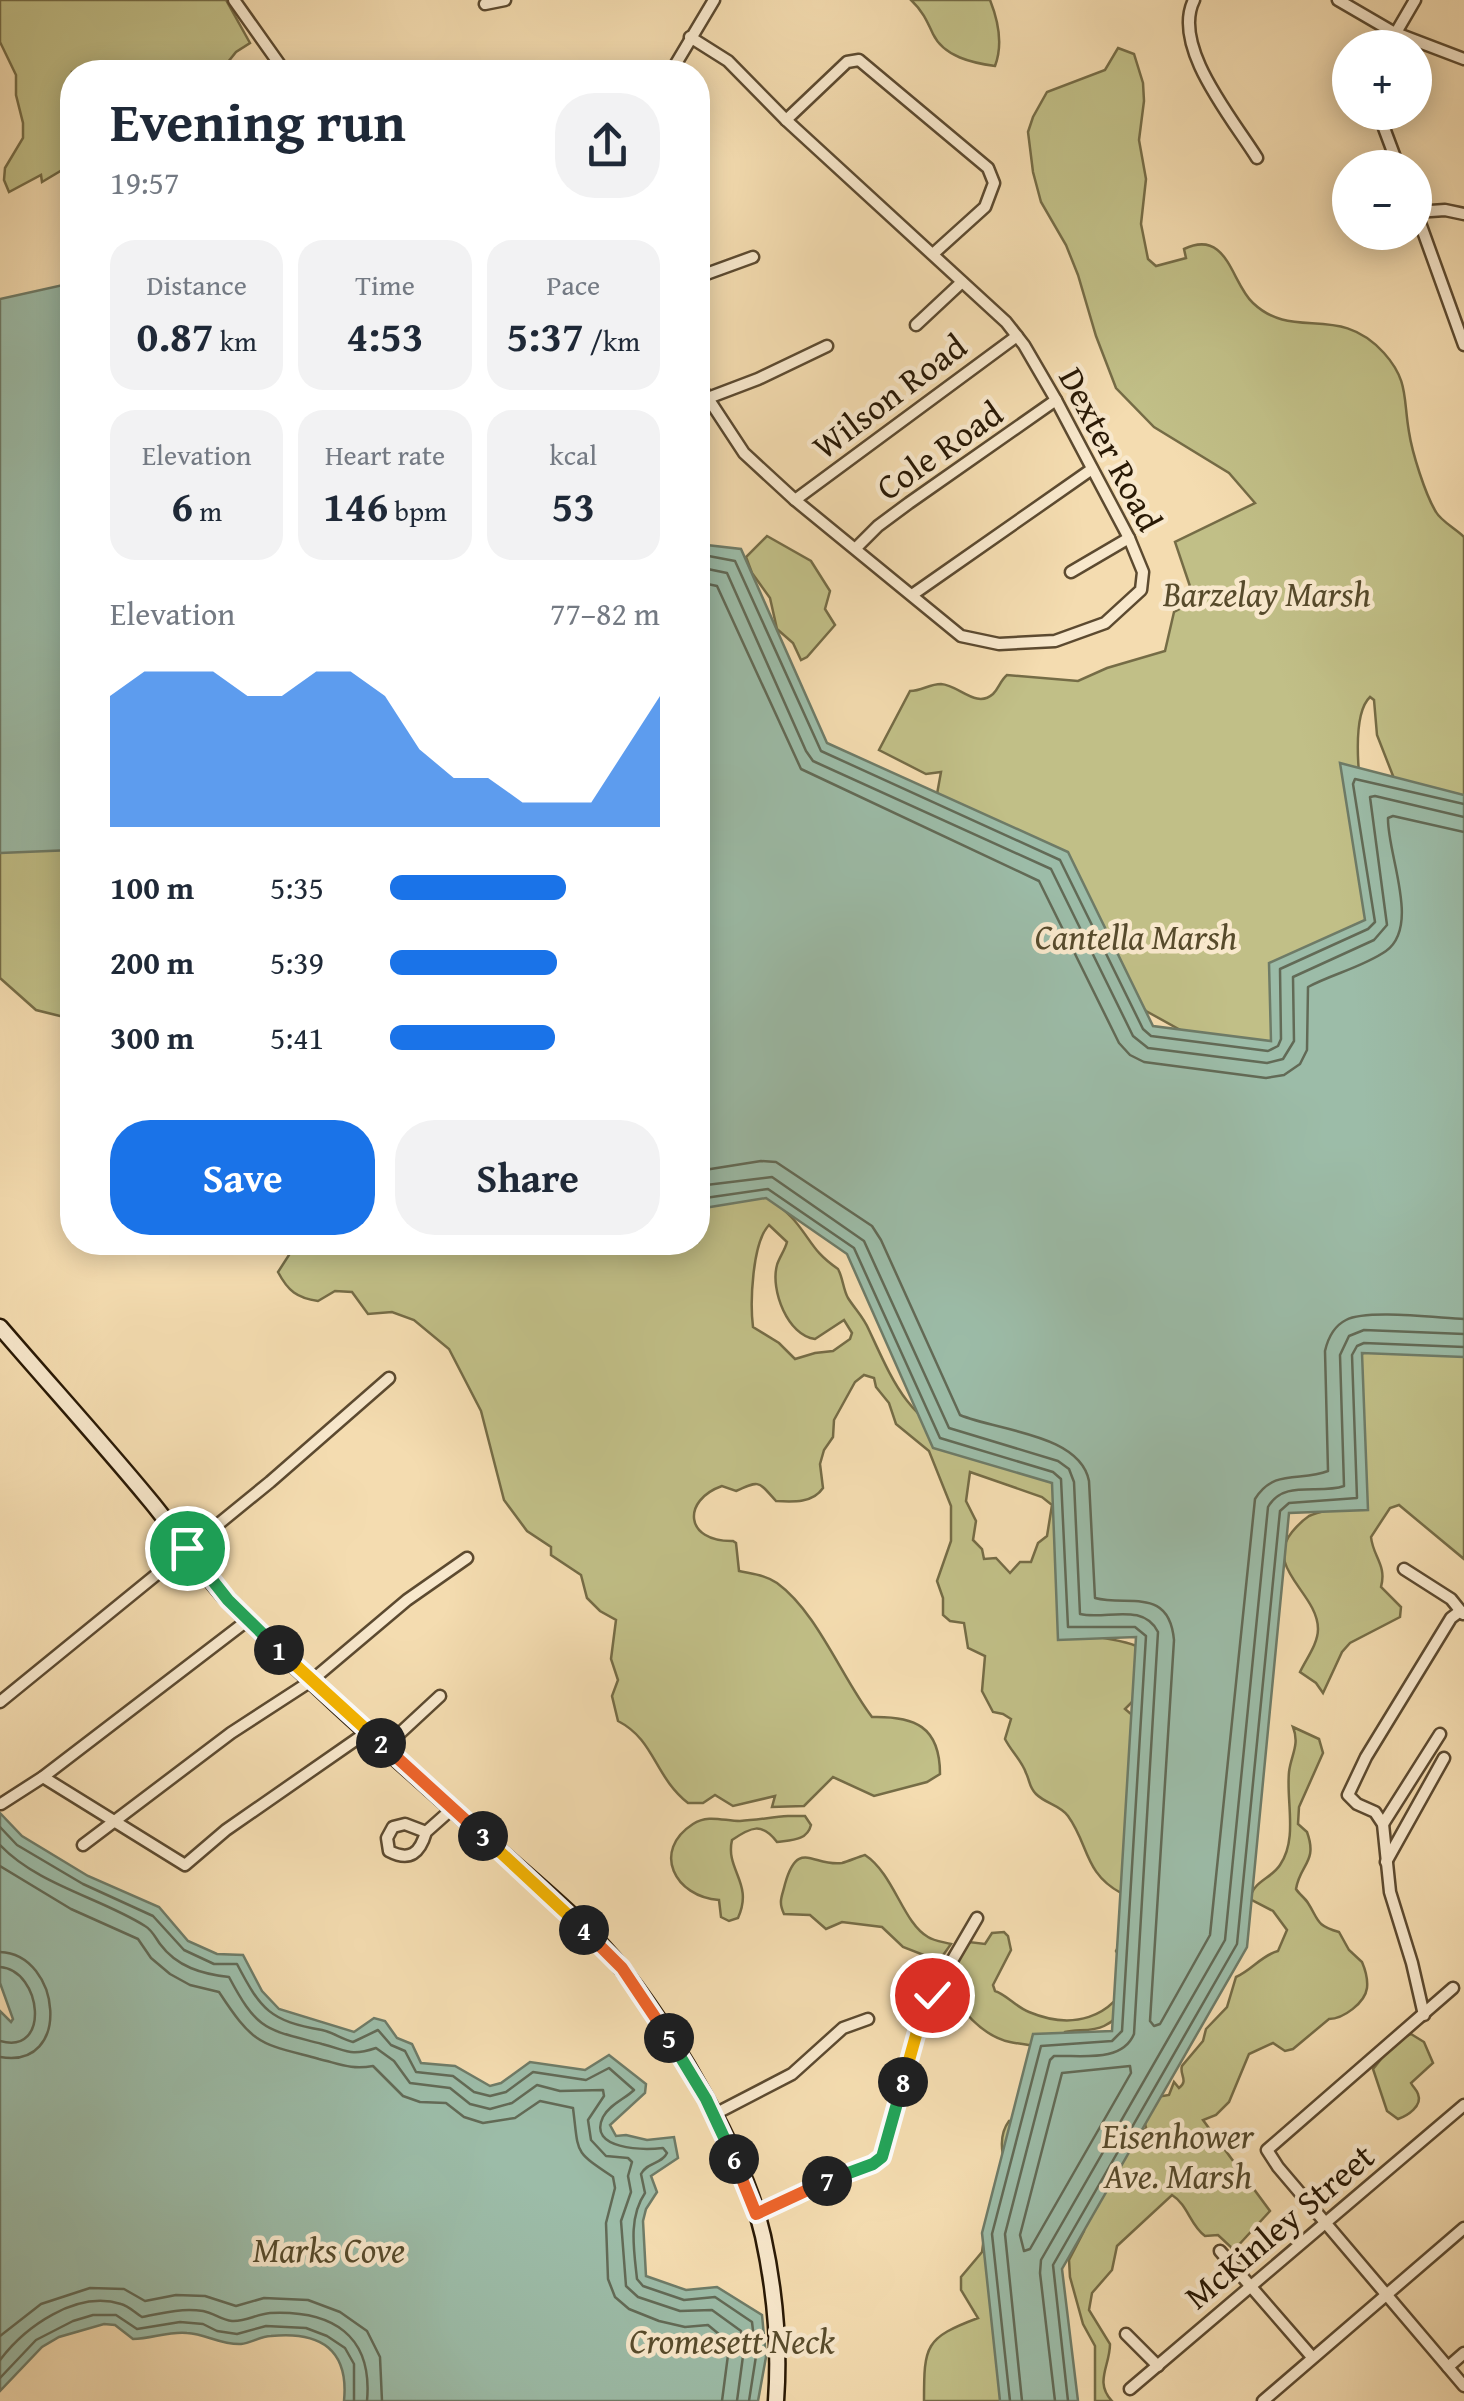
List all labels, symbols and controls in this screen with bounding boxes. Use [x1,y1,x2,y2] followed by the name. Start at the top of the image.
[1332,30,1432,250] map controls
[1332,30,1432,130] button: +
[110,81,406,161] text: Evening run
[555,93,660,198] button: share
[1332,150,1432,250] button: −
[110,159,179,206] text: 19:57
[146,264,247,305] text: Distance
[355,264,415,305] text: Time
[546,264,600,305] text: Pace
[136,305,214,366] text: 0.87
[346,305,424,366] text: 4:53
[507,305,584,366] text: 5:37
[214,320,257,361] text: km
[584,320,640,361] text: /km
[801,321,977,471] street label: Wilson Road
[1046,358,1176,540] street label: Dexter Road
[865,388,1013,512] street label: Cole Road
[142,434,251,475] text: Elevation
[325,434,445,475] text: Heart rate
[549,434,597,475] text: kcal
[171,475,193,536] text: 6
[323,475,388,536] text: 146
[552,475,595,536] text: 53
[193,490,222,531] text: m
[388,490,447,531] text: bpm
[1162,568,1371,619] park label: Barzelay Marsh
[110,590,235,637] text: Elevation
[550,590,660,637] text: 77–82 m
[110,864,194,911] text: 100 m
[270,864,324,911] text: 5:35
[1035,911,1237,962] park label: Cantella Marsh
[110,939,194,986] text: 200 m
[270,939,324,986] text: 5:39
[110,1014,194,1061] text: 300 m
[270,1014,324,1061] text: 5:41
[110,1120,375,1235] button: Save
[395,1120,660,1235] button: Share
[145,1506,230,1591] pin
[160,1521,215,1576] icon: arrive
[254,1625,304,1675] pin: 1
[272,1629,286,1670] text: 1
[356,1718,406,1768] pin: 2
[374,1722,388,1763] text: 2
[458,1811,508,1861] pin: 3
[476,1815,490,1856] text: 3
[559,1905,609,1955] pin: 4
[577,1909,591,1950] text: 4
[890,1953,975,2038] pin
[905,1968,960,2023] icon: check
[644,2013,694,2063] pin: 5
[662,2017,676,2058] text: 5
[878,2057,928,2107] pin: 8
[896,2061,910,2102] text: 8
[1101,2110,1255,2201] park label: Eisenhower Ave. Marsh
[1173,2131,1385,2321] street label: McKinley Street
[709,2134,759,2184] pin: 6
[727,2138,741,2179] text: 6
[802,2156,852,2206] pin: 7
[820,2160,834,2201] text: 7
[253,2224,405,2275] park label: Marks Cove
[629,2315,836,2366] park label: Cromesett Neck

